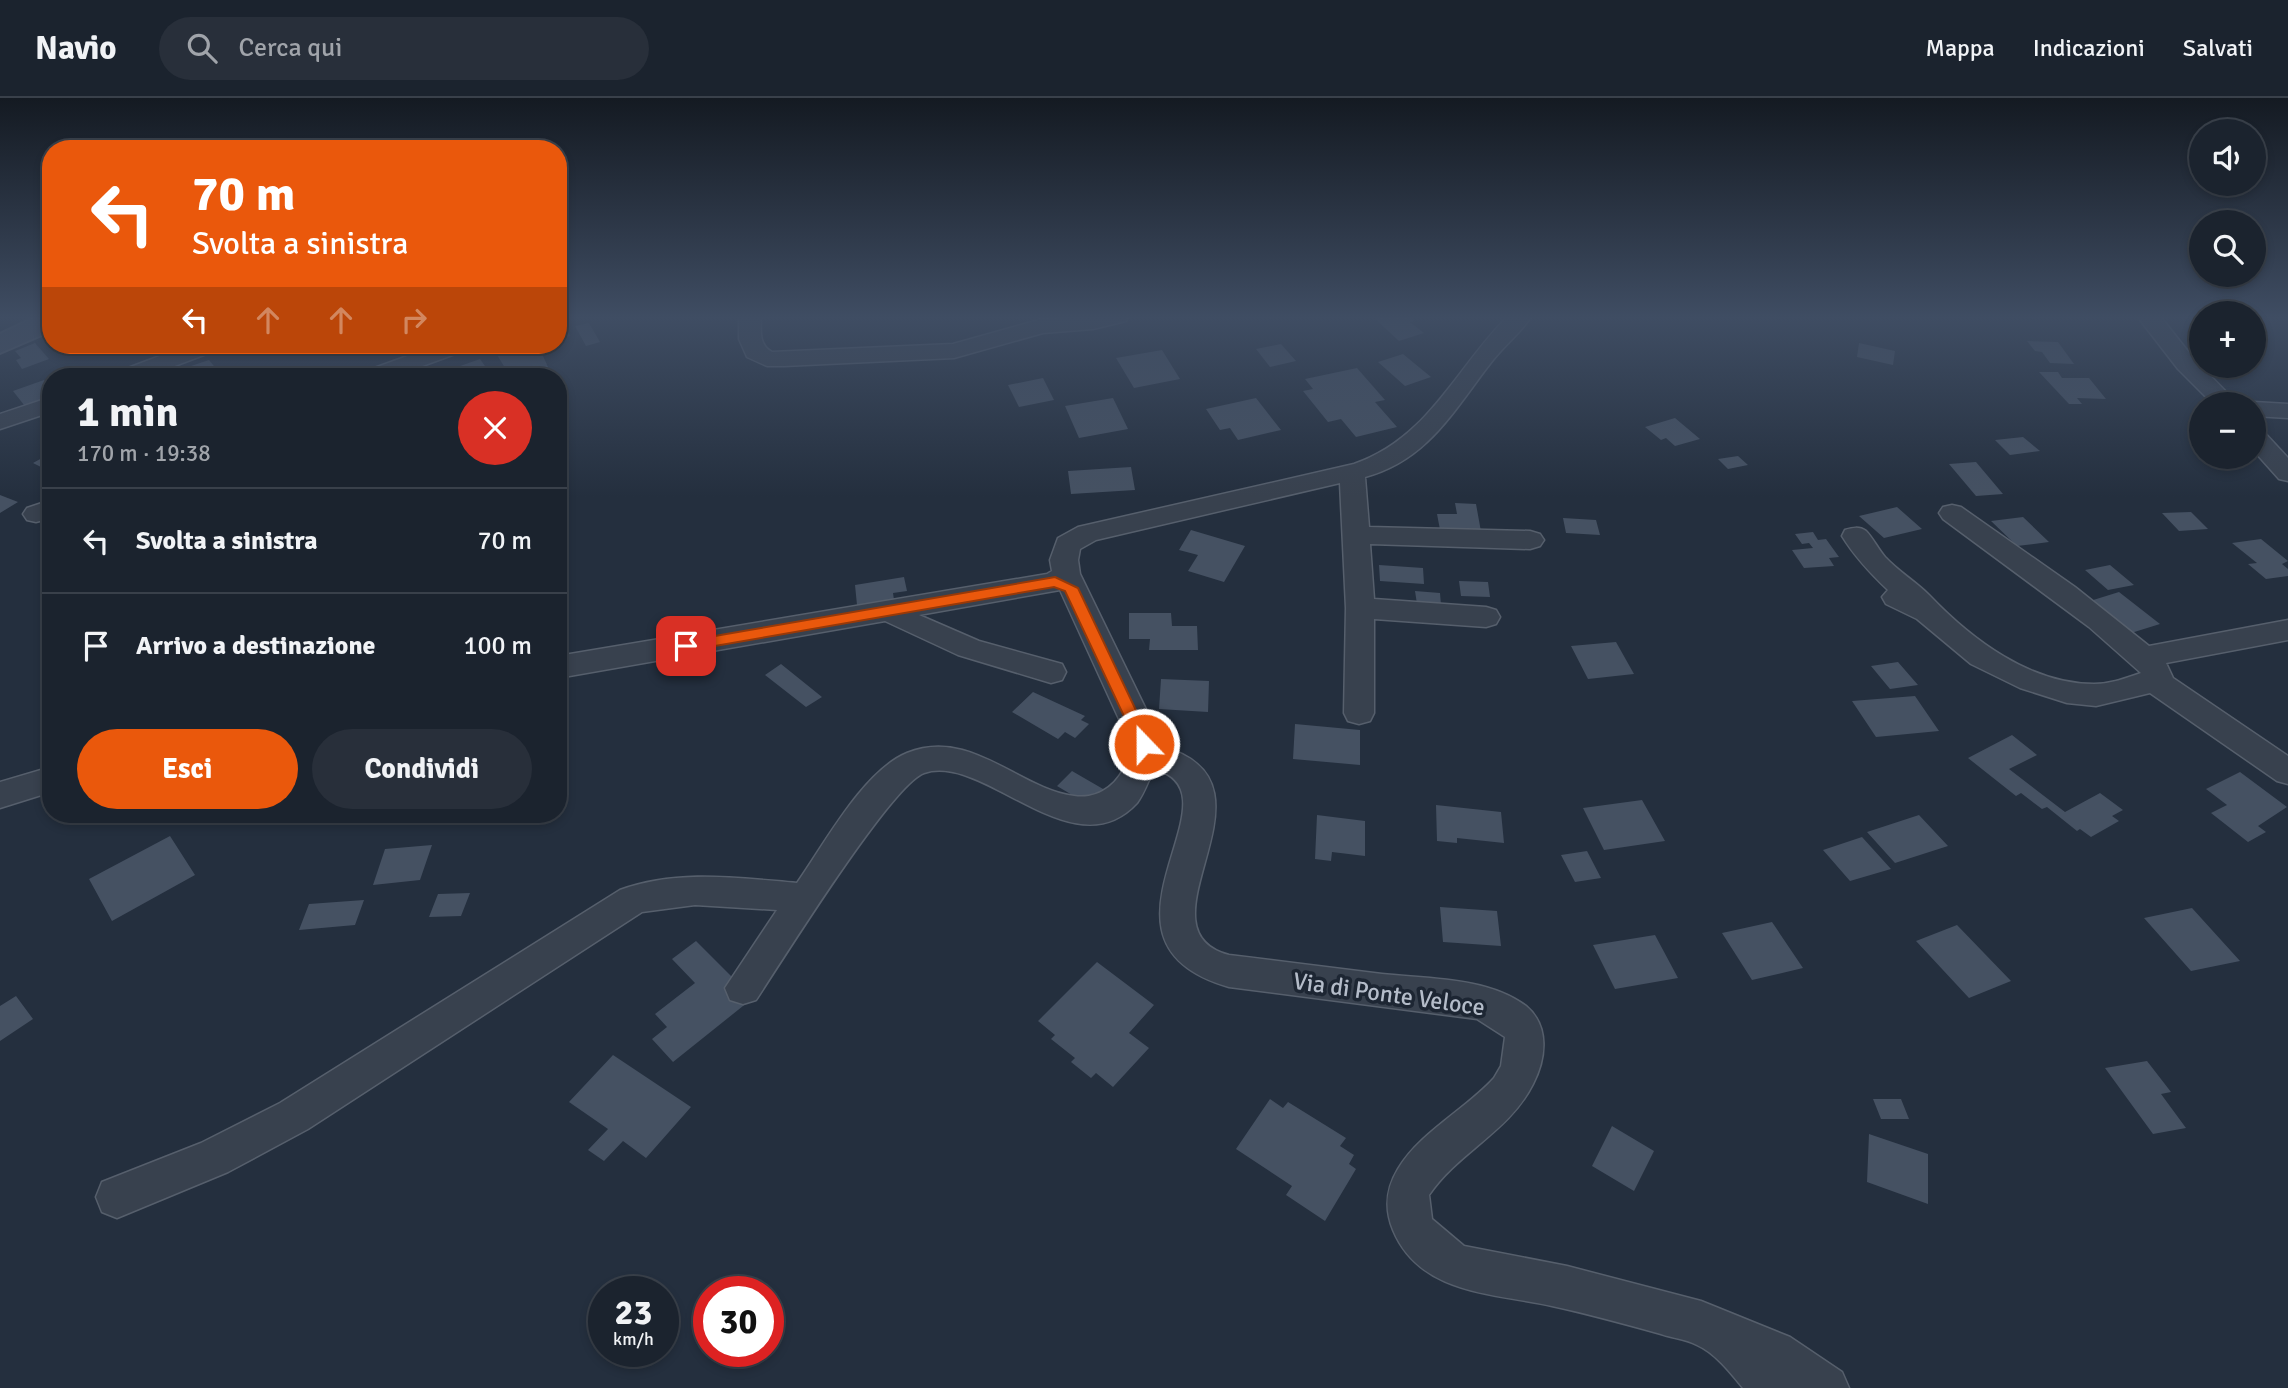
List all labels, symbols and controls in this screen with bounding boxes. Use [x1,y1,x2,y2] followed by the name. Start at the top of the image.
[159,17,649,80] search box
[35,28,117,69] text: Navio
[183,29,221,67] icon: search
[239,32,342,64] text: Cerca qui
[1926,33,1995,63] text: Mappa
[2033,33,2145,63] text: Indicazioni
[2183,33,2253,63] text: Salvati
[2189,119,2266,469] map controls
[2189,119,2266,196] button: sound
[192,164,295,224] text: 70 m
[77,168,168,259] icon: left
[2189,210,2266,287] button: search
[192,224,408,263] text: Svolta a sinistra
[176,301,214,339] icon: left
[249,301,287,339] icon: ahead
[322,301,360,339] icon: ahead
[395,301,433,339] icon: right
[2189,301,2266,378] button: +
[77,387,178,438] text: 1 min
[458,391,532,465] button: close
[2189,392,2266,469] button: −
[77,439,211,468] text: 170 m · 19:38
[77,522,115,560] icon: left
[136,525,318,557] text: Svolta a sinistra
[477,525,532,557] text: 70 m
[656,616,716,676] pin
[77,627,115,665] icon: arrive
[667,627,705,665] icon: arrive
[136,630,376,662] text: Arrivo a destinazione
[463,630,532,662] text: 100 m
[1107,707,1181,781] position arrow
[77,729,298,809] button: Esci
[312,729,532,809] button: Condividi
[1291,966,1487,1022] street label: Via di Ponte Veloce
[693,1276,784,1367] speed limit sign: 30
[615,1291,652,1334] text: 23
[613,1328,654,1350] text: km/h

